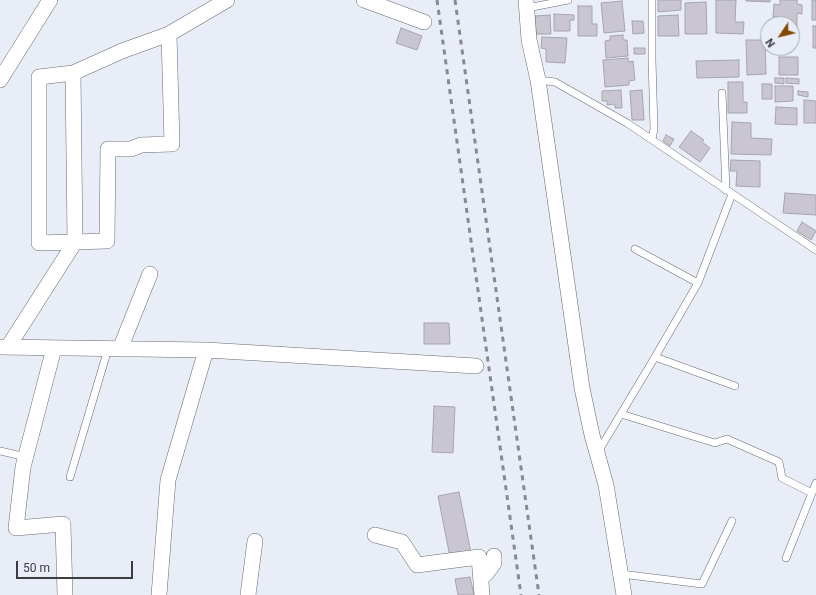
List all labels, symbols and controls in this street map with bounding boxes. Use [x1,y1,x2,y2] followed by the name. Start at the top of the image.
[760,16,800,56] north arrow
[763,36,778,50] text: N
[18,553,135,579] scale bar
[23,561,50,575] text: 50 m

